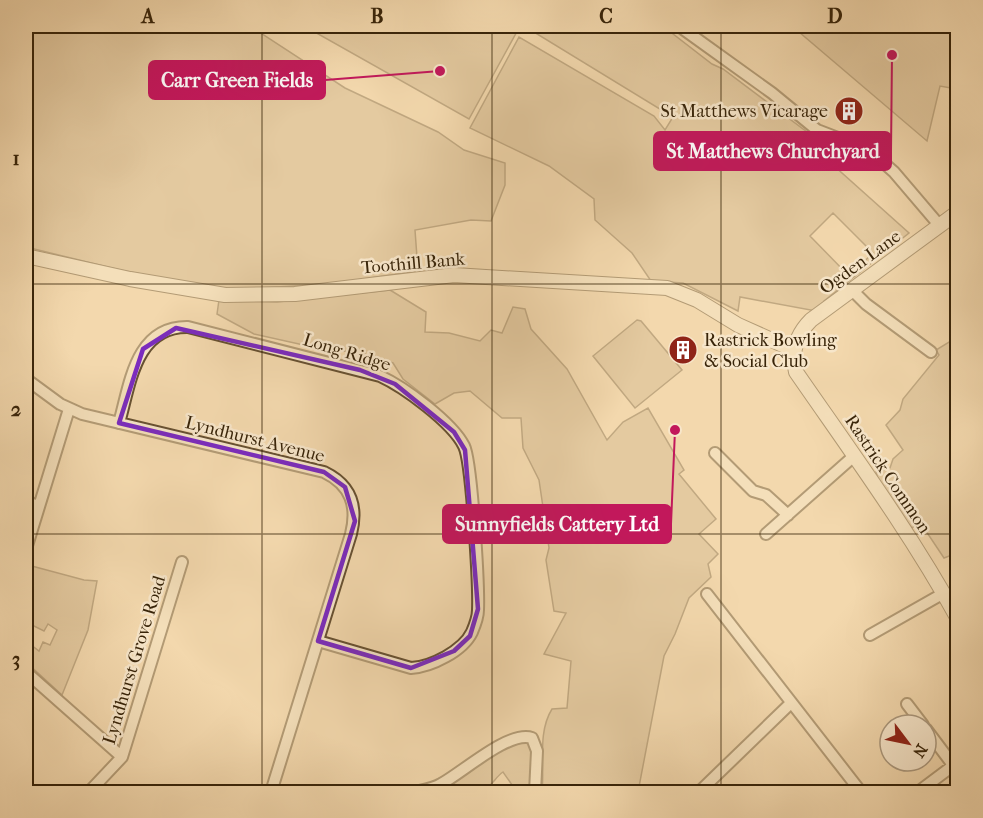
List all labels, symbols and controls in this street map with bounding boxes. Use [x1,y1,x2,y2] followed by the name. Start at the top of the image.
[140,5,156,28] text: A
[370,5,384,28] text: B
[599,5,613,28] text: C
[827,5,843,28] text: D
[149,61,325,99] callout: Carr Green Fields
[161,69,314,92] text: Carr Green Fields
[833,95,865,127] building icon: St Matthews Vicarage
[660,101,828,122] place label: St Matthews Vicarage
[654,132,891,170] callout: St Matthews Churchyard
[666,140,881,163] text: St Matthews Churchyard
[12,147,20,170] text: 1
[816,226,905,299] street label: Ogden Lane
[360,248,467,278] street label: Toothill Bank
[301,329,393,376] street label: Long Ridge
[704,330,837,372] place label: Rastrick Bowling & Social Club
[667,334,699,366] building icon: Rastrick Bowling & Social Club
[11,398,21,421] text: 2
[840,411,935,538] street label: Rastrick Common
[183,412,327,467] street label: Lyndhurst Avenue
[443,505,671,543] callout: Sunnyfields Cattery Ltd
[455,513,660,536] text: Sunnyfields Cattery Ltd
[99,573,170,747] street label: Lyndhurst Grove Road
[12,648,20,671] text: 3
[878,713,938,773] north arrow
[909,741,932,762] text: N

